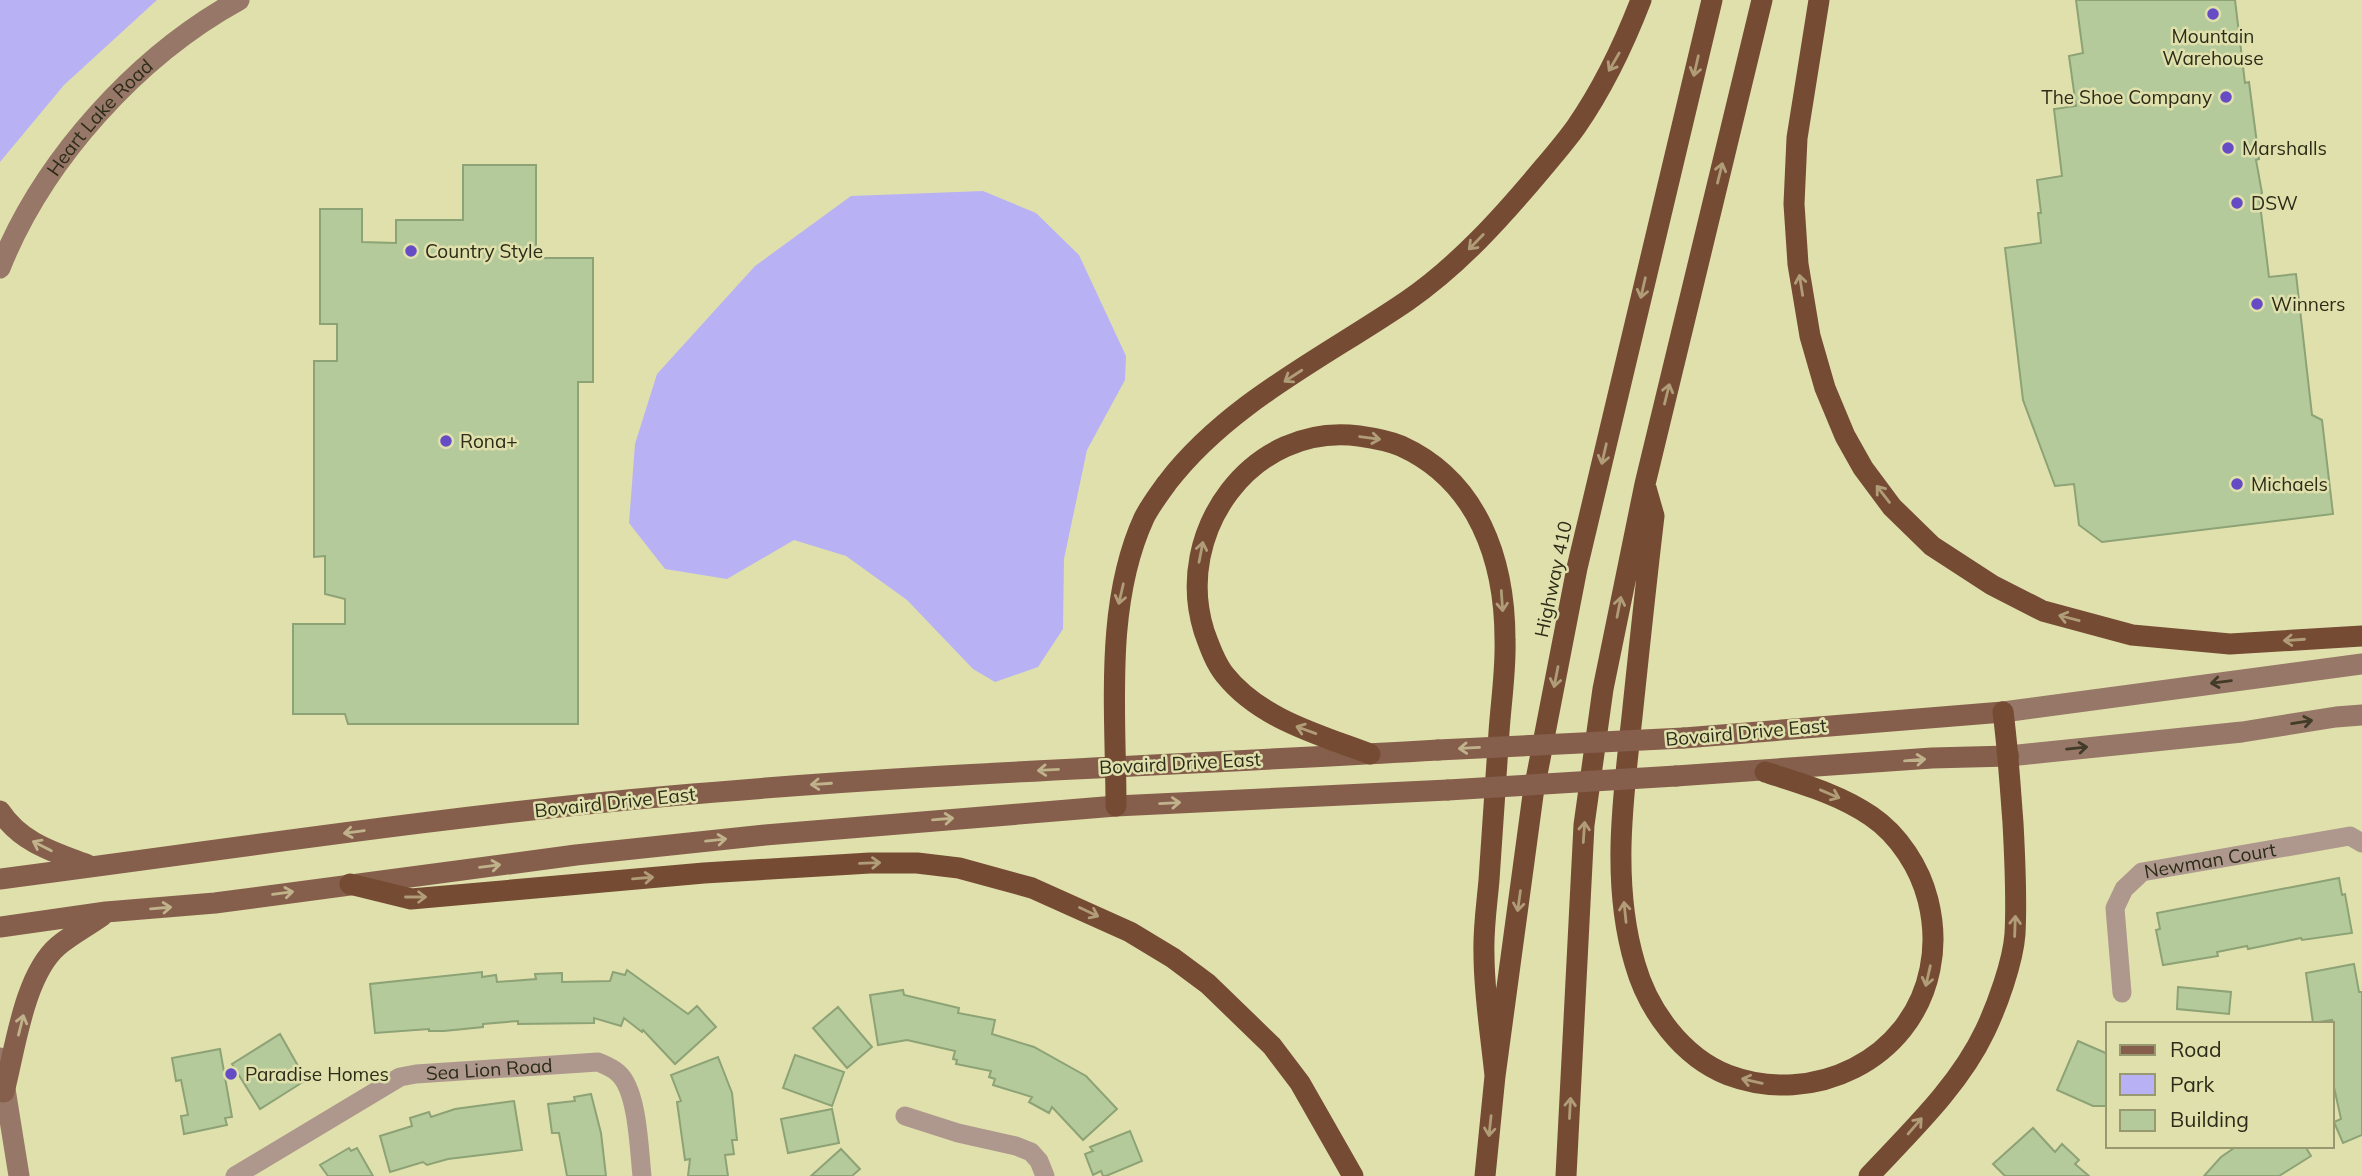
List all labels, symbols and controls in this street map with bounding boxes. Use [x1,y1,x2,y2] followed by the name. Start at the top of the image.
[2205,6,2221,22] marker: Mountain Warehouse
[2162,24,2264,70] place label: Mountain Warehouse
[1606,52,1620,72] one-way arrow
[41,54,158,180] street label: Heart Lake Road
[1689,54,1702,77] one-way arrow
[2041,85,2212,109] place label: The Shoe Company
[2218,89,2234,105] marker: The Shoe Company
[2242,136,2327,160] place label: Marshalls
[2220,140,2236,156] marker: Marshalls
[1714,162,1727,185] one-way arrow
[2251,191,2298,215] place label: DSW
[2229,195,2245,211] marker: DSW
[1468,234,1485,251] one-way arrow
[425,239,543,263] place label: Country Style
[403,243,419,259] marker: Country Style
[1795,274,1808,297] one-way arrow
[1636,276,1649,299] one-way arrow
[2271,292,2345,316] place label: Winners
[2249,296,2265,312] marker: Winners
[1284,369,1303,383] one-way arrow
[1661,383,1674,406] one-way arrow
[460,429,518,453] place label: Rona+
[1358,432,1381,445] one-way arrow
[438,433,454,449] marker: Rona+
[1596,442,1610,465] one-way arrow
[2251,472,2328,496] place label: Michaels
[2229,476,2245,492] marker: Michaels
[1875,486,1890,504] one-way arrow
[1529,519,1577,639] street label: Highway 410
[1194,541,1208,564] one-way arrow
[1114,582,1128,605] one-way arrow
[1496,589,1509,612] one-way arrow
[1613,596,1626,619] one-way arrow
[2058,611,2081,624] one-way arrow
[2283,634,2306,647] one-way arrow
[1549,665,1563,687] one-way arrow
[2211,676,2233,689] one-way arrow
[1664,713,1828,751] street label: Bovaird Drive East
[2290,715,2313,728] one-way arrow
[1295,722,1317,735] one-way arrow
[2065,741,2088,754] one-way arrow
[1458,742,1481,755] one-way arrow
[1099,747,1262,779] street label: Bovaird Drive East
[1903,753,1926,766] one-way arrow
[1036,764,1059,777] one-way arrow
[810,778,832,791] one-way arrow
[533,782,697,822] street label: Bovaird Drive East
[1818,788,1840,801] one-way arrow
[1158,797,1181,810] one-way arrow
[931,812,954,825] one-way arrow
[1578,821,1591,844] one-way arrow
[343,826,366,839] one-way arrow
[705,833,727,846] one-way arrow
[2142,837,2278,883] street label: Newman Court
[32,839,52,853] one-way arrow
[858,857,881,870] one-way arrow
[478,859,501,872] one-way arrow
[631,871,654,884] one-way arrow
[271,887,293,900] one-way arrow
[1512,889,1525,912] one-way arrow
[404,890,427,904] one-way arrow
[149,901,172,914] one-way arrow
[1618,901,1631,924] one-way arrow
[1078,906,1099,919] one-way arrow
[2008,915,2021,938] one-way arrow
[1921,964,1934,987] one-way arrow
[15,1015,28,1037] one-way arrow
[2106,1022,2334,1148] legend
[2170,1036,2221,1062] text: Road
[425,1053,553,1085] street label: Sea Lion Road
[245,1062,389,1086] place label: Paradise Homes
[223,1066,239,1082] marker: Paradise Homes
[2170,1071,2214,1097] text: Park
[1742,1074,1764,1087] one-way arrow
[1563,1097,1576,1120] one-way arrow
[2170,1106,2249,1132] text: Building
[1483,1114,1496,1137] one-way arrow
[1907,1117,1923,1135] one-way arrow

